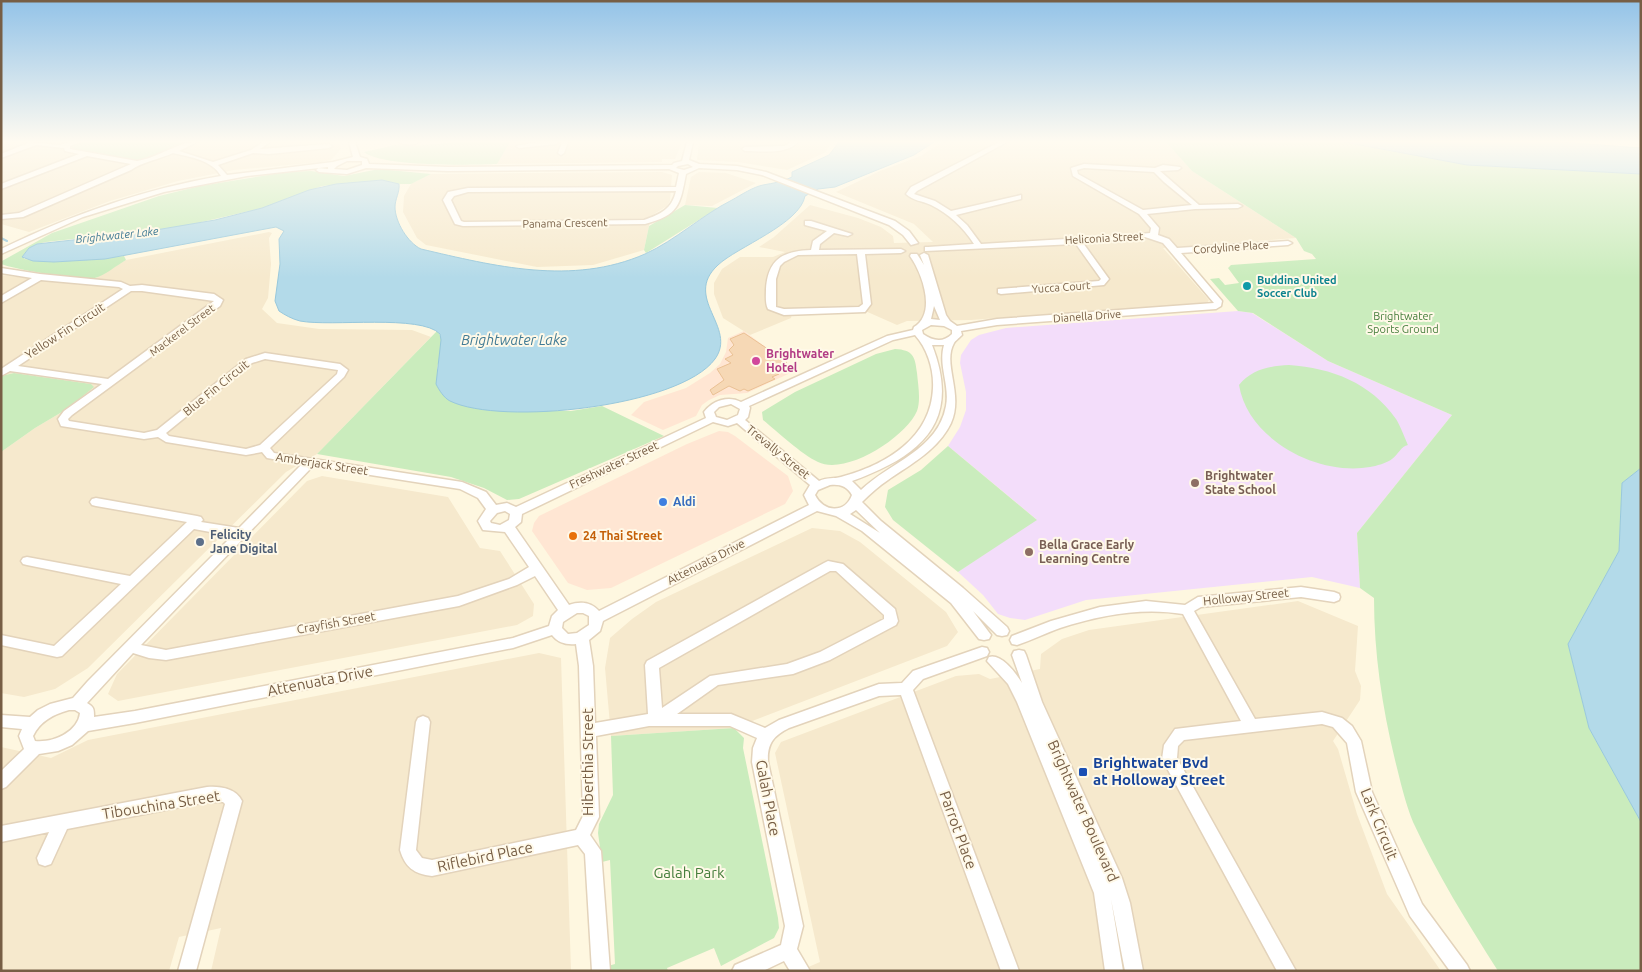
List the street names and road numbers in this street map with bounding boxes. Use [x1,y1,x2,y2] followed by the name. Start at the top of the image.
[522,216,608,230] street label: Panama Crescent
[1064,230,1144,246] street label: Heliconia Street
[1193,238,1269,256] street label: Cordyline Place
[1031,279,1091,295] street label: Yucca Court
[23,300,107,361] street label: Yellow Fin Circuit
[147,301,217,358] street label: Mackerel Street
[1052,308,1122,324] street label: Dianella Drive
[180,357,251,418] street label: Blue Fin Circuit
[744,422,813,481] street label: Trevally Street
[567,438,661,491] street label: Freshwater Street
[275,450,369,477] street label: Amberjack Street
[665,536,747,587] street label: Attenuata Drive
[1202,586,1290,607] street label: Holloway Street
[296,609,377,636] street label: Crayfish Street
[266,662,374,699] street label: Attenuata Drive
[579,708,596,816] street label: Hiberthia Street
[1045,737,1122,884] street label: Brightwater Boulevard
[753,758,784,837] street label: Galah Place
[1357,786,1402,862] street label: Lark Circuit
[101,787,221,822] street label: Tibouchina Street
[936,788,980,871] street label: Parrot Place
[436,838,534,875] street label: Riflebird Place

